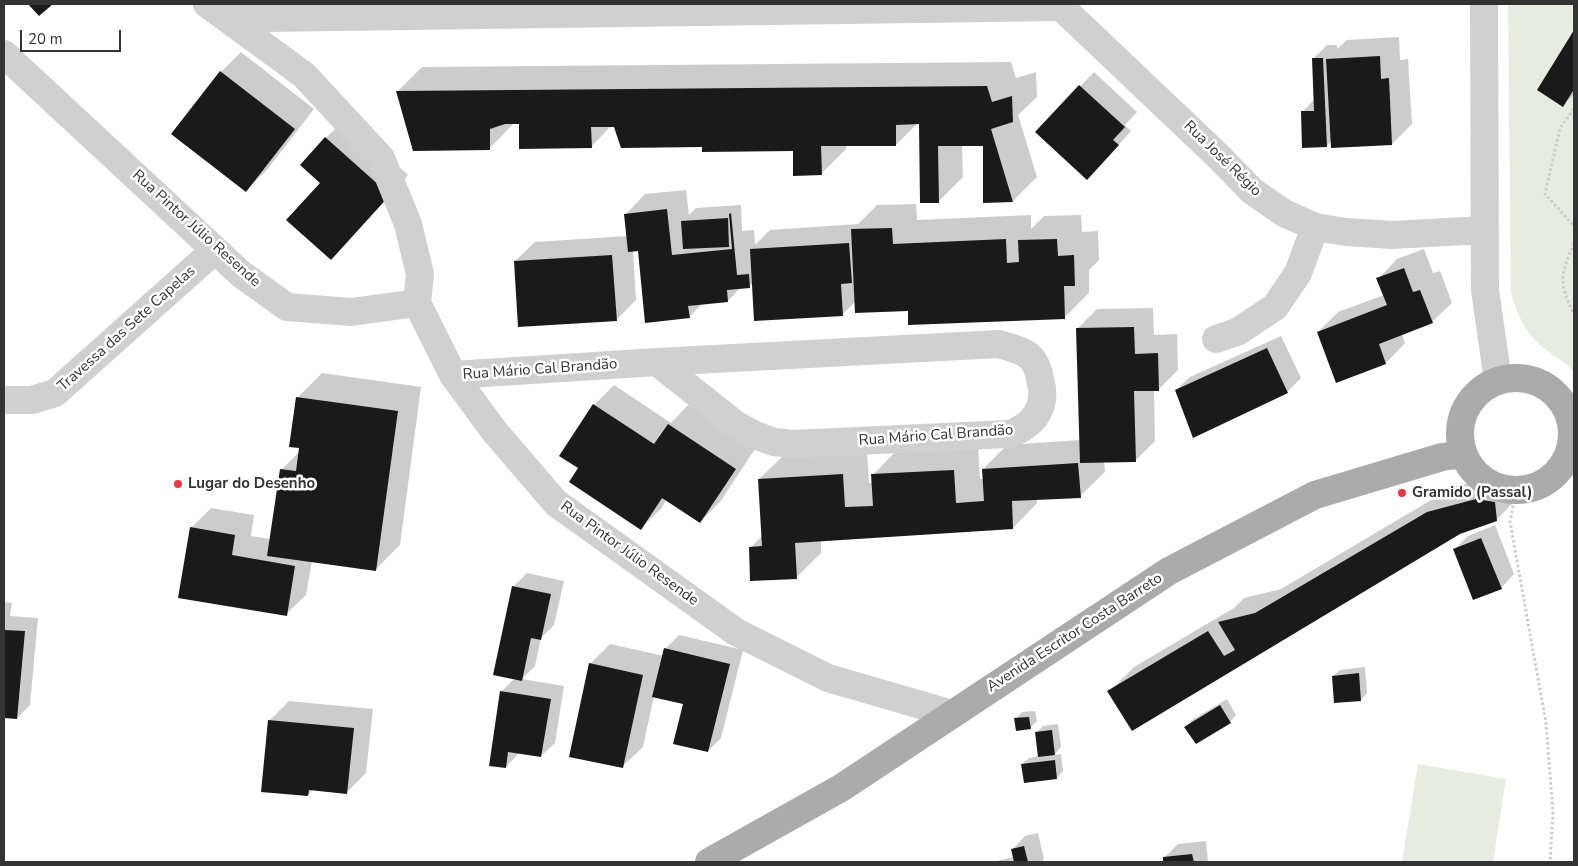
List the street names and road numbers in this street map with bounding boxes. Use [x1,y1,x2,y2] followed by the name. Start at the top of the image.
[1179,117,1265,201] street label: Rua José Régio
[128,167,264,291] street label: Rua Pintor Júlio Resende
[54,262,200,396] street label: Travessa das Sete Capelas
[462,356,618,384] street label: Rua Mário Cal Brandão
[858,422,1014,450] street label: Rua Mário Cal Brandão
[556,498,702,610] street label: Rua Pintor Júlio Resende
[984,570,1166,696] street label: Avenida Escritor Costa Barreto

